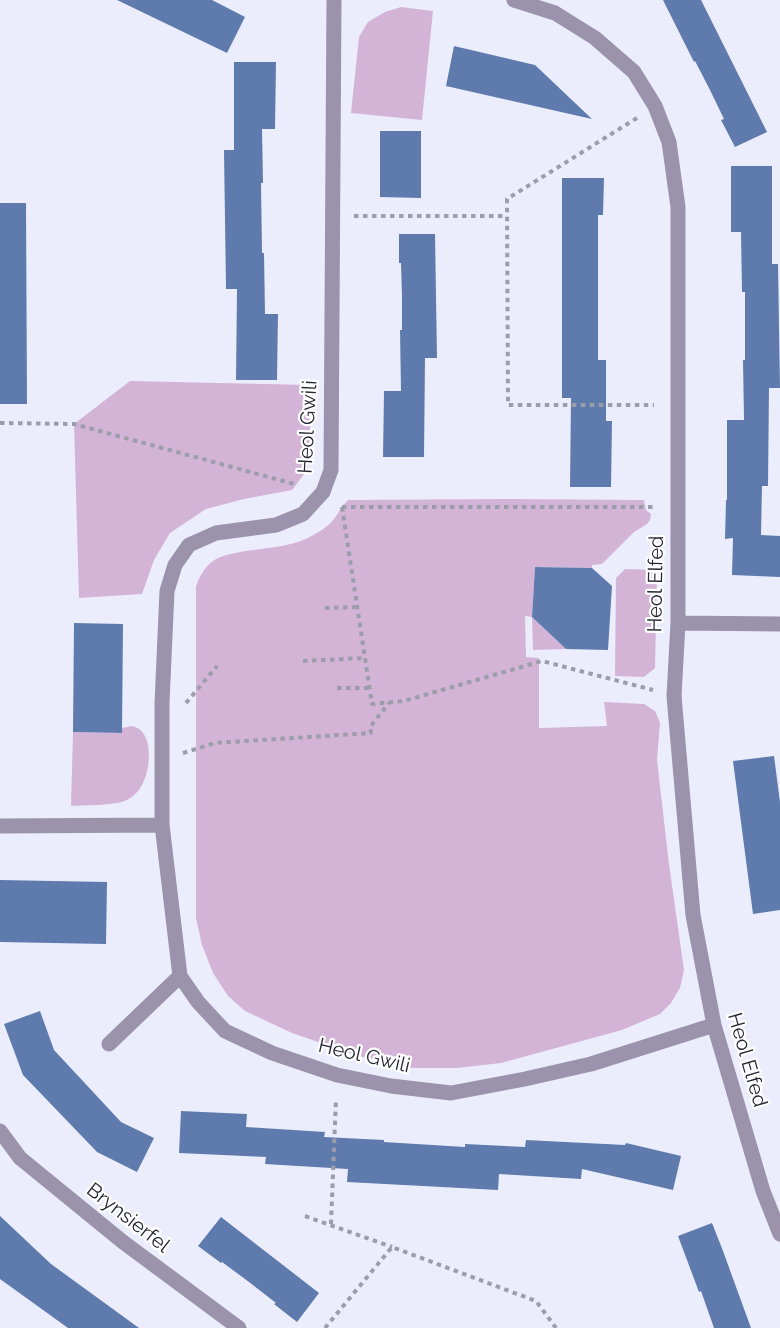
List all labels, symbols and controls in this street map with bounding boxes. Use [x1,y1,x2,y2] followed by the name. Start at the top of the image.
[294,380,322,474] street label: Heol Gwili
[643,535,669,633] street label: Heol Elfed
[722,1010,772,1110] street label: Heol Elfed
[316,1034,412,1078] street label: Heol Gwili
[82,1178,174,1258] street label: Brynsierfel

